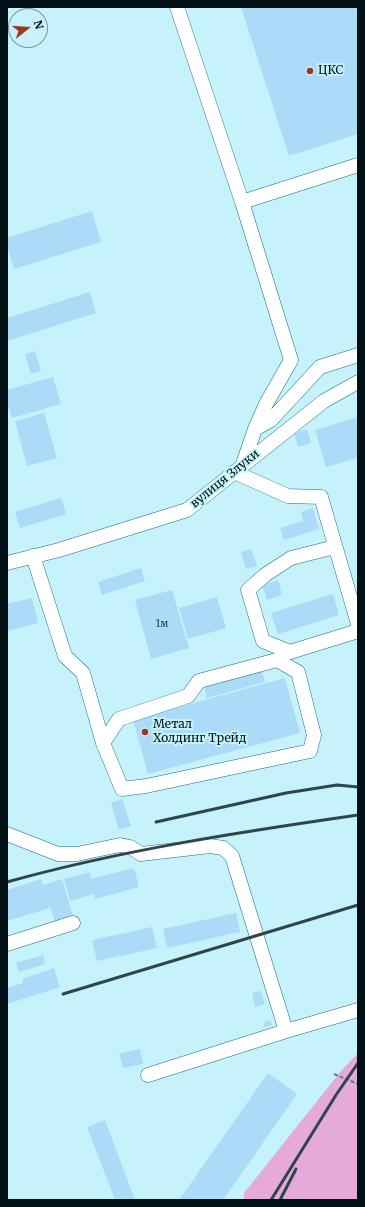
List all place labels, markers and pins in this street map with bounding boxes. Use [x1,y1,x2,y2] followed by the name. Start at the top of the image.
[318,64,343,78] place label: ЦКС
[305,66,315,76] marker: ЦКС
[153,718,246,746] place label: Метал Холдинг Трейд
[140,727,150,737] marker: Метал Холдинг Трейд

